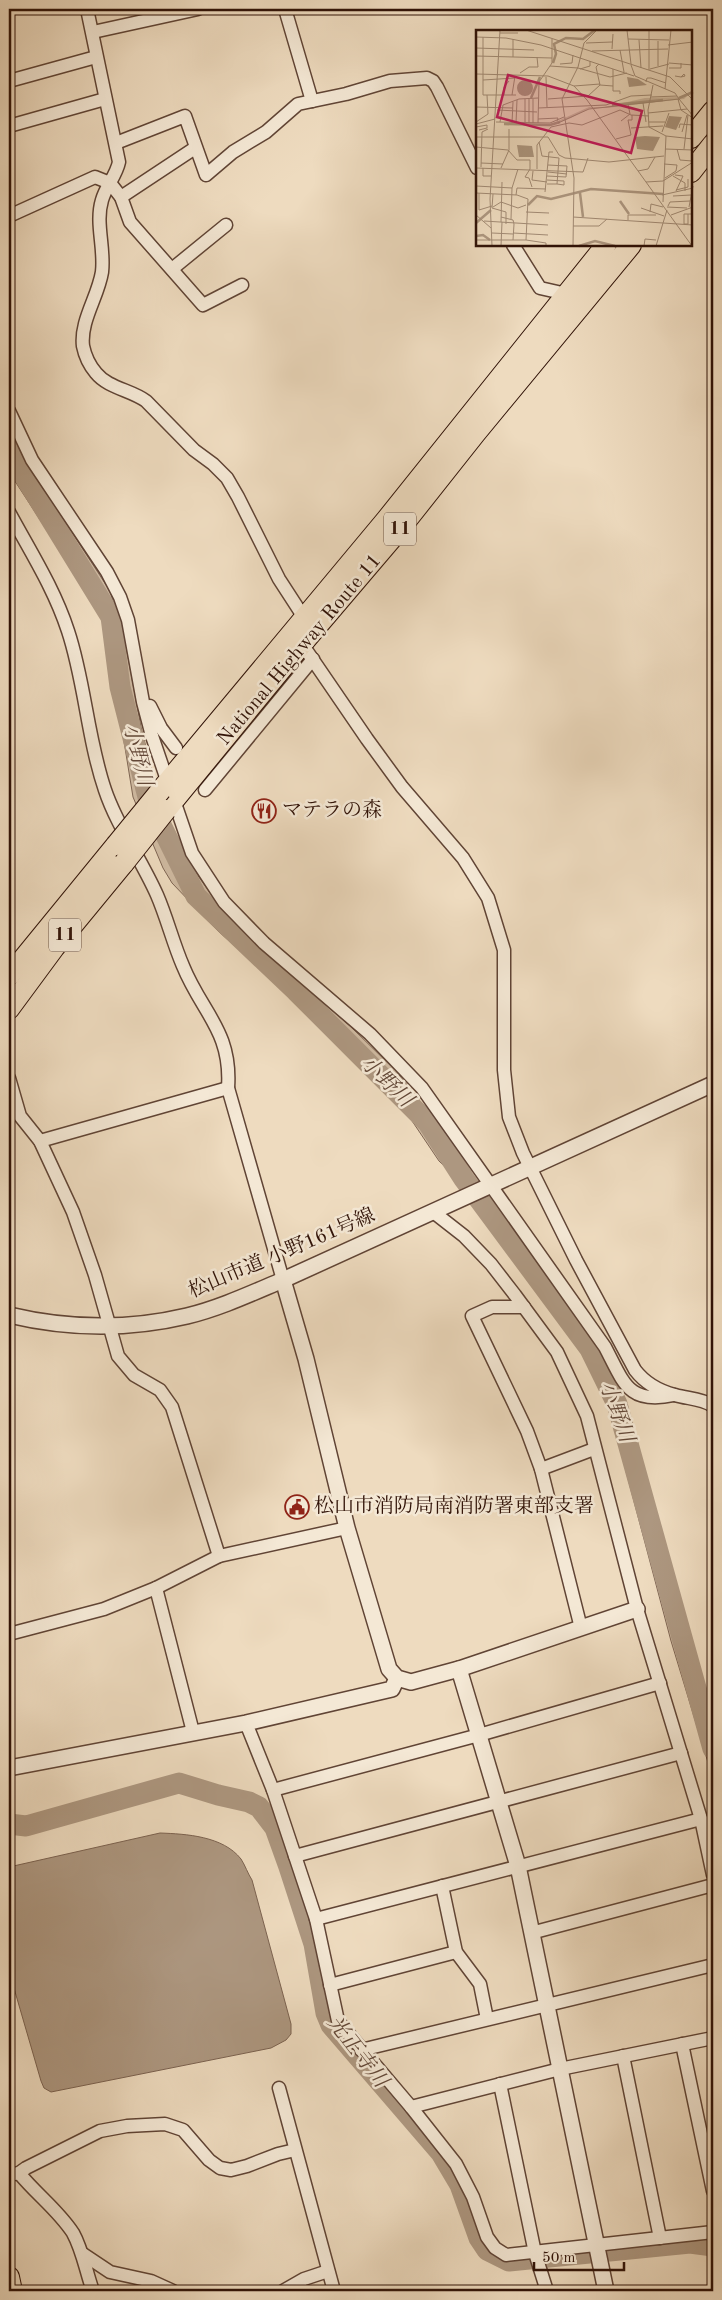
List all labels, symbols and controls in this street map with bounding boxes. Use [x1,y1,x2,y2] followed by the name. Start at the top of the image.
[476,30,692,246] inset map
[384,512,416,546] road number: 11
[214,551,386,749] street label: National Highway Route 11
[119,721,157,790] water label: 小野川
[251,798,277,824] restaurant icon: マテラの森
[282,799,382,821] place label: マテラの森
[49,918,81,952] road number: 11
[356,1051,419,1113] water label: 小野川
[185,1204,378,1302] street label: 松山市道 小野161号線
[595,1378,639,1447] water label: 小野川
[284,1494,310,1520] public building icon: 松山市消防局南消防署東部支署
[314,1495,594,1517] place label: 松山市消防局南消防署東部支署
[323,2011,394,2093] water label: 光正寺川
[534,2240,624,2272] scale bar
[542,2251,576,2266] text: 50 m

